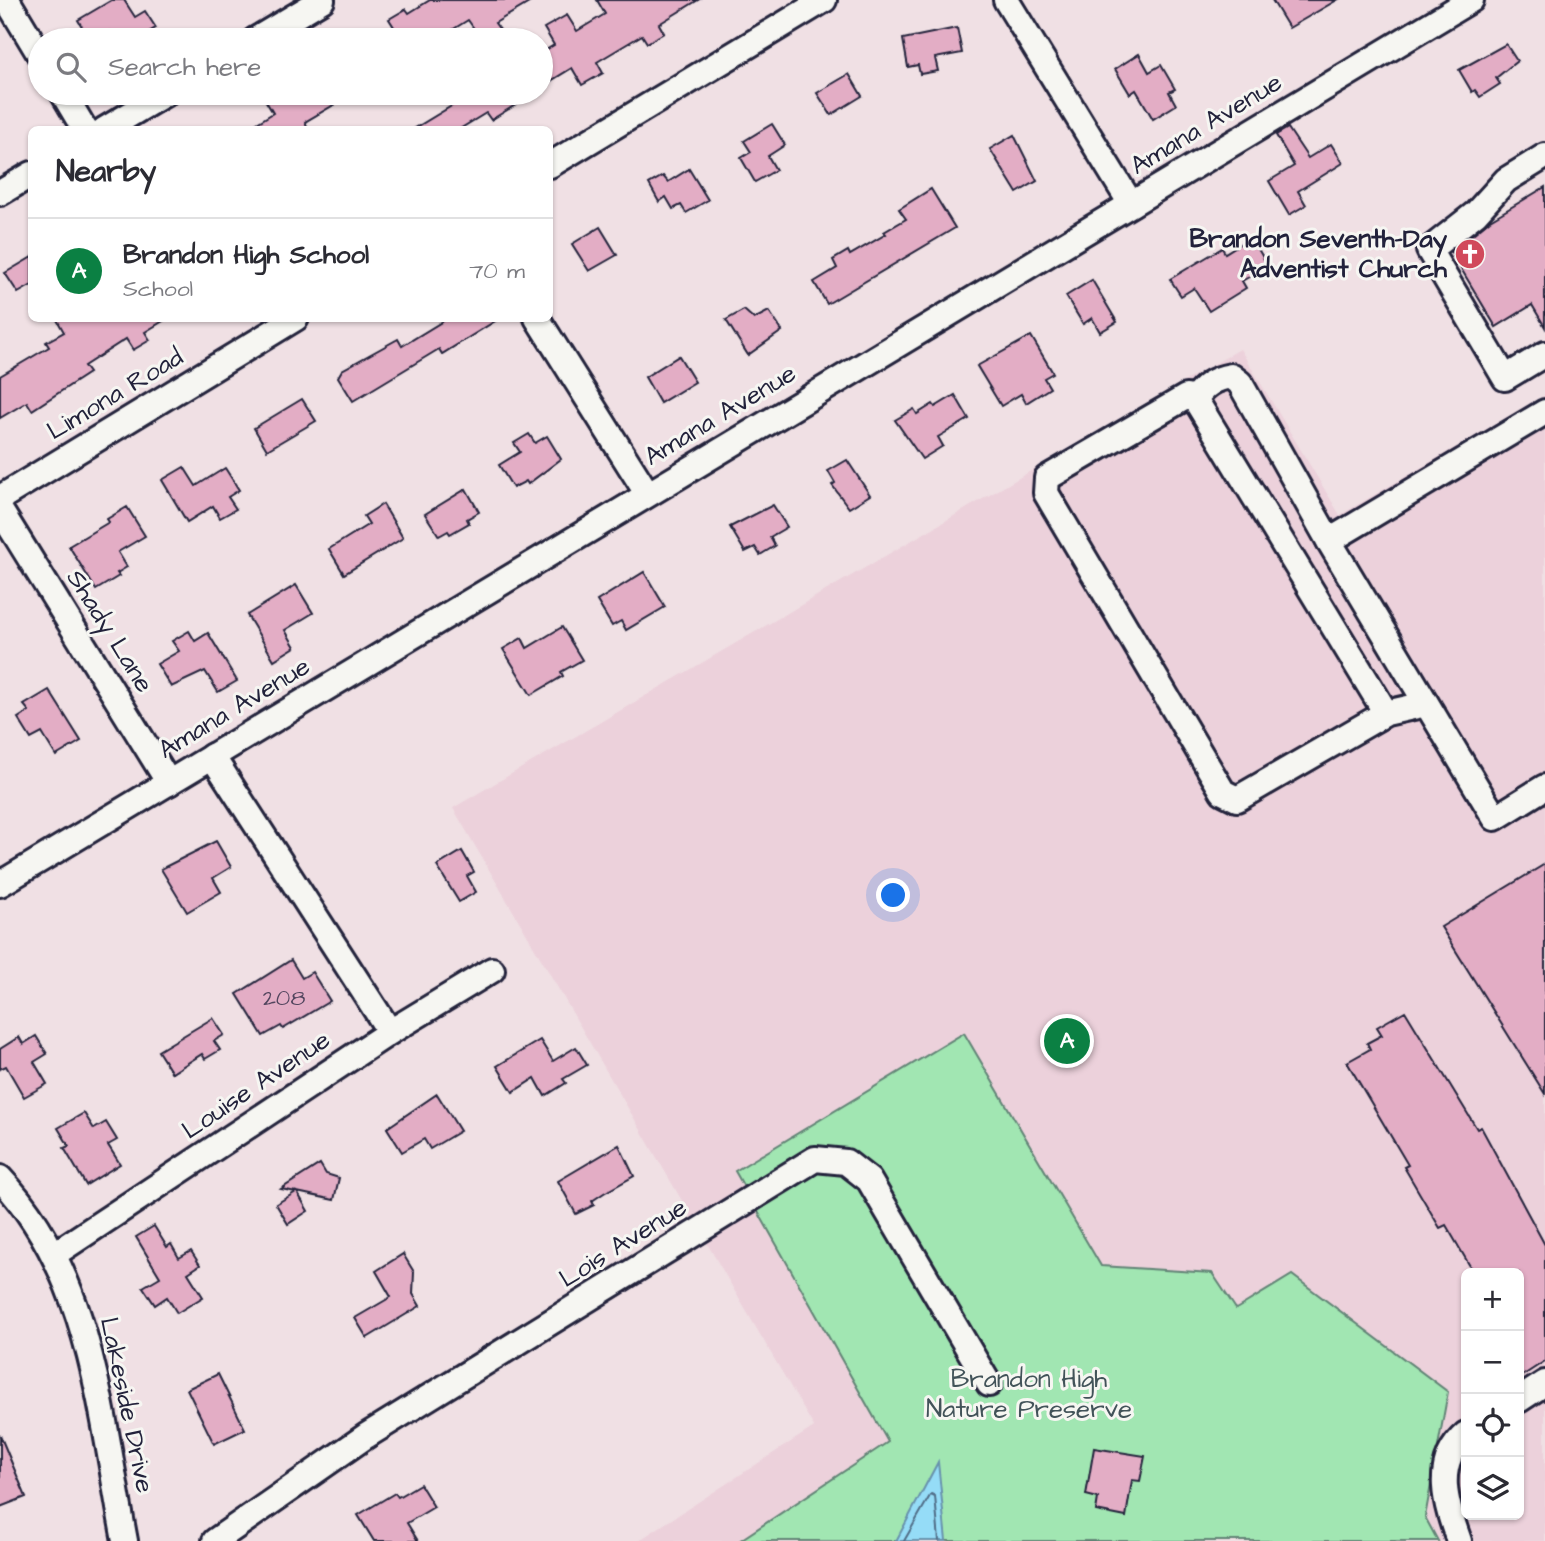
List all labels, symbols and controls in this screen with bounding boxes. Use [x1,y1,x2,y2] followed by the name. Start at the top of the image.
[28,28,553,105] search box
[52,48,90,86] icon: search
[108,49,261,85] text: Search here
[1123,64,1289,184] street label: Amana Avenue
[56,151,156,193] text: Nearby
[1189,221,1448,287] place label: Brandon Seventh-Day Adventist Church
[123,237,369,273] text: Brandon High School
[1453,237,1487,271] church icon: Brandon Seventh-Day Adventist Church
[72,255,86,287] text: A
[469,255,525,287] text: 70 m
[123,273,193,305] text: School
[40,339,190,449] street label: Limona Road
[637,355,803,475] street label: Amana Avenue
[56,562,162,701] street label: Shady Lane
[151,648,317,768] street label: Amana Avenue
[876,878,910,912] your location
[263,982,305,1014] house number: 208
[1044,1015,1090,1067] pin: A
[175,1022,337,1148] street label: Louise Avenue
[552,1189,694,1297] street label: Lois Avenue
[1461,1268,1524,1520] map controls
[1461,1268,1524,1331] button: +
[91,1314,163,1496] street label: Lakeside Drive
[1461,1331,1524,1394] button: −
[926,1361,1132,1427] park label: Brandon High Nature Preserve
[1461,1394,1524,1457] button: locate
[1461,1457,1524,1520] button: layers

